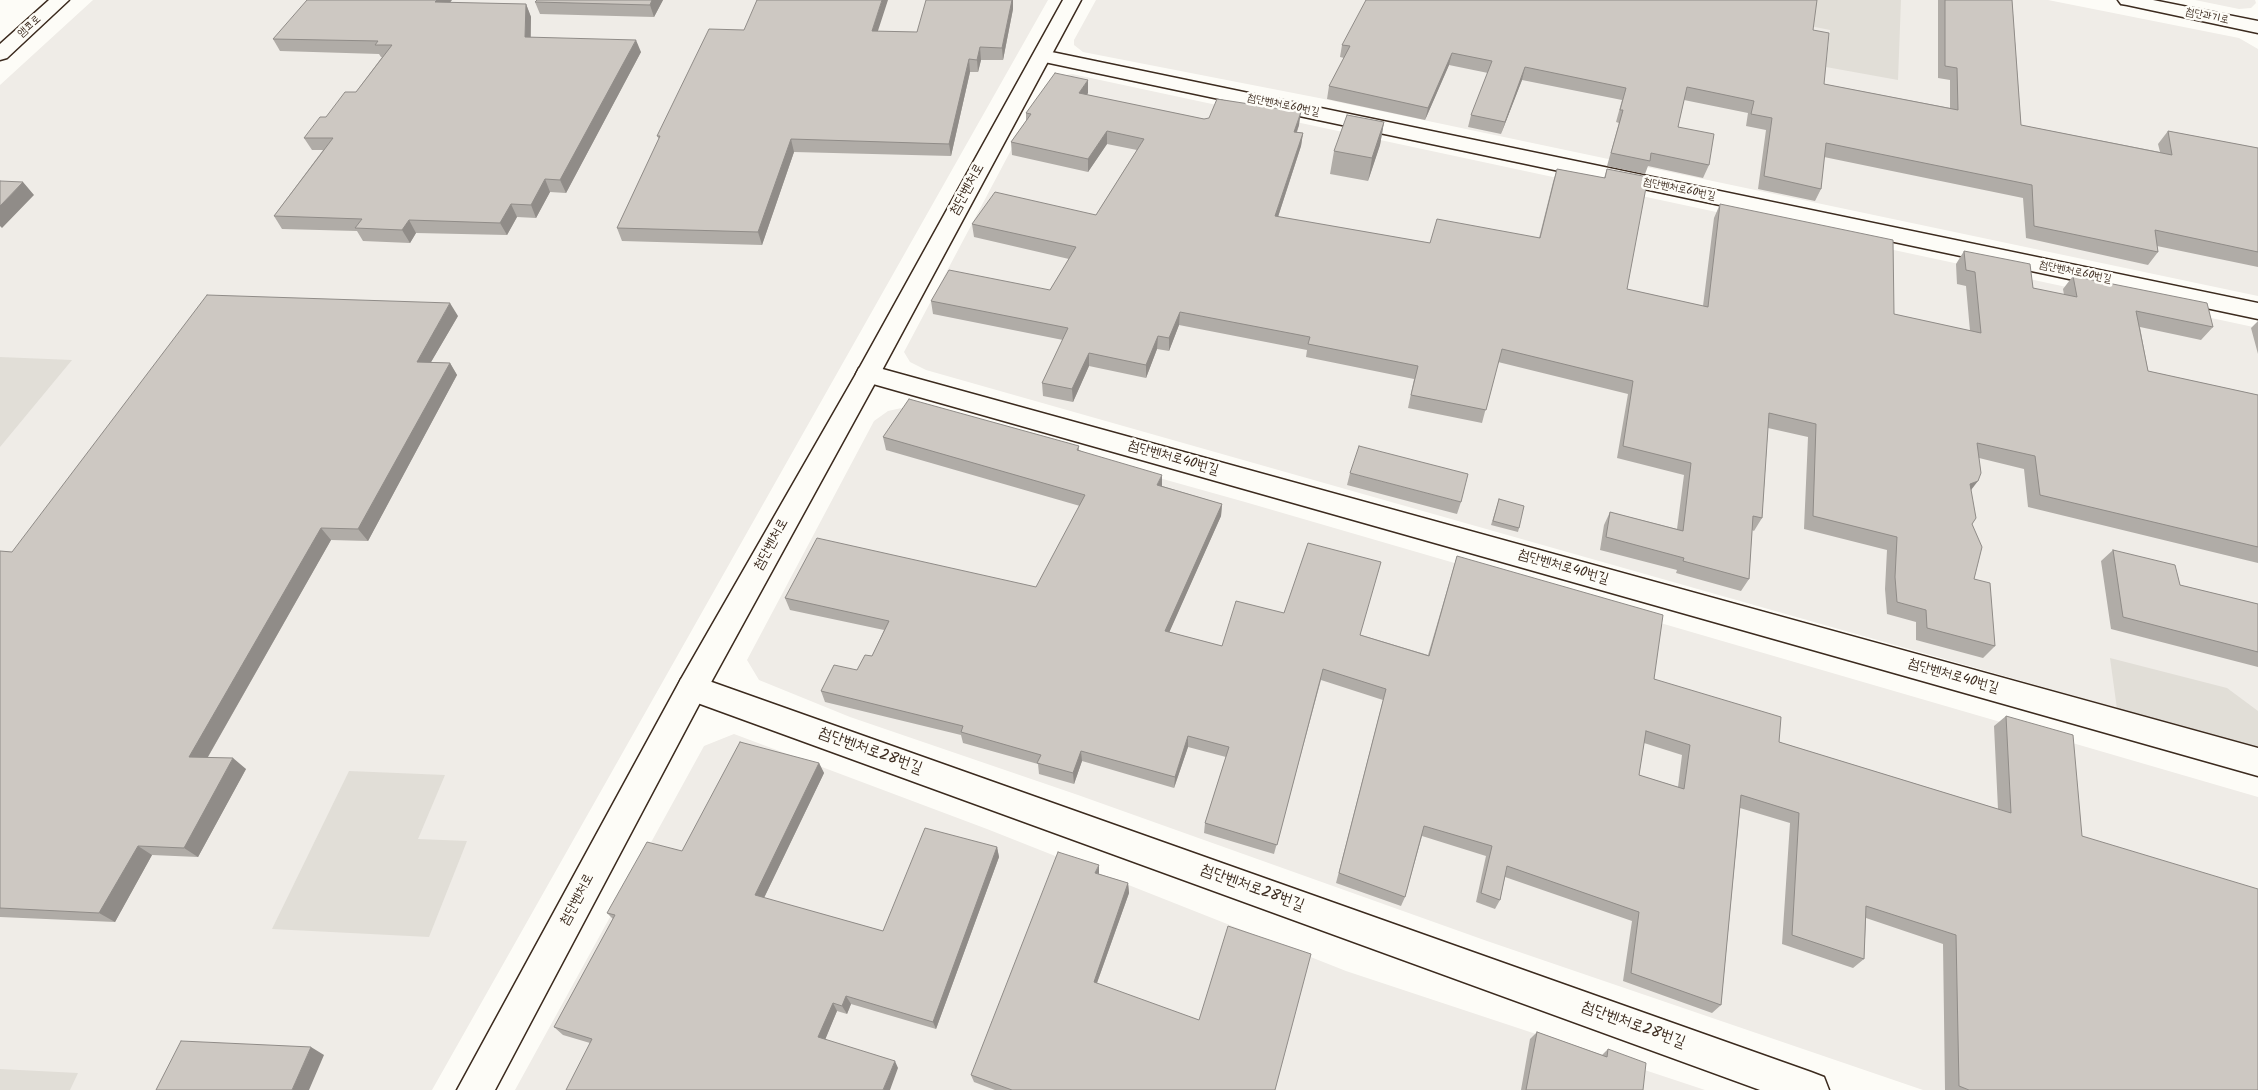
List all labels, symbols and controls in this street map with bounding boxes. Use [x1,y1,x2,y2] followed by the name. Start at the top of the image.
[2184,6,2230,28] street label: 첨단과기로
[16,13,44,41] street label: 앰코로
[1246,92,1320,120] street label: 첨단벤처로60번길
[947,161,989,219] street label: 첨단벤처로
[1642,176,1716,204] street label: 첨단벤처로60번길
[2038,259,2112,287] street label: 첨단벤처로60번길
[1126,438,1220,480] street label: 첨단벤처로40번길
[751,516,793,574] street label: 첨단벤처로
[1516,547,1610,589] street label: 첨단벤처로40번길
[1906,656,2000,698] street label: 첨단벤처로40번길
[815,724,925,780] street label: 첨단벤처로28번길
[1197,861,1307,917] street label: 첨단벤처로28번길
[557,871,599,929] street label: 첨단벤처로
[1578,998,1688,1054] street label: 첨단벤처로28번길

